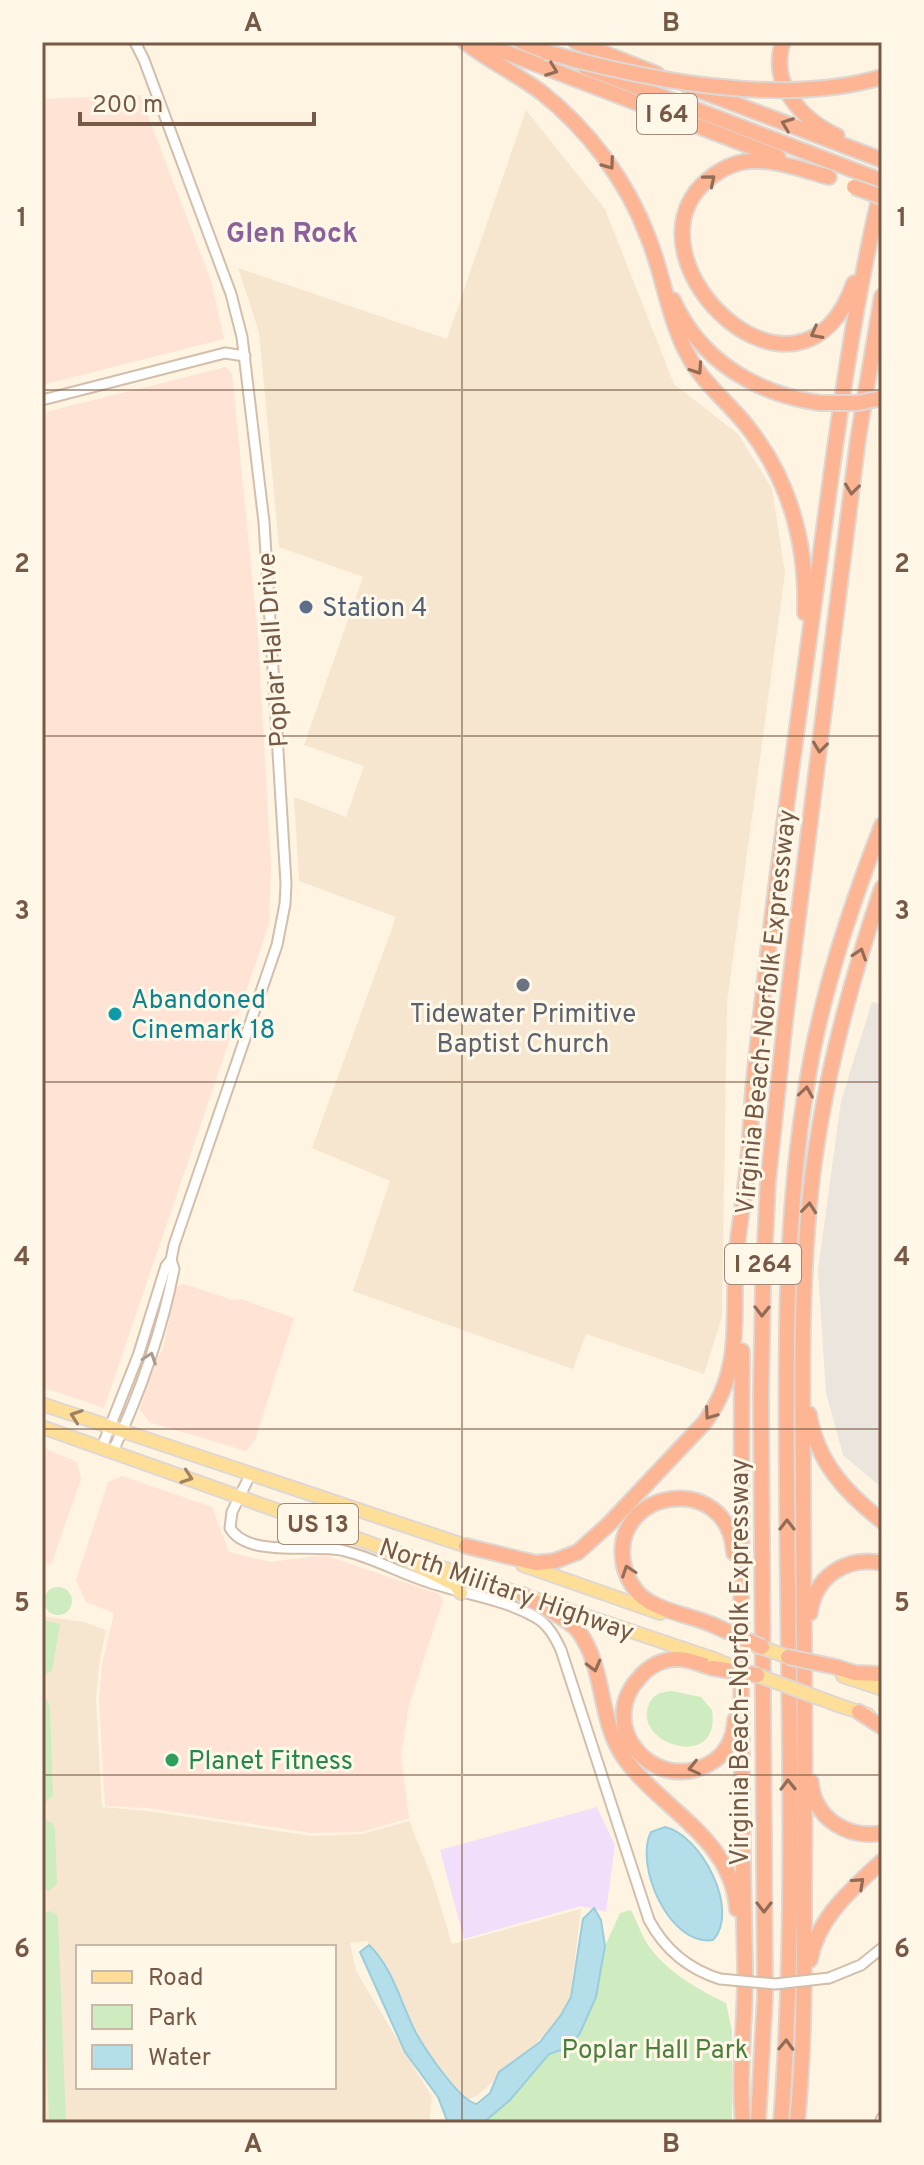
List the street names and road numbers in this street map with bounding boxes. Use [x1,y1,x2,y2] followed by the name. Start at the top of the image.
[637,94,697,134] road number: I 64
[251,551,298,748] street label: Poplar Hall Drive
[730,808,805,1217] street label: Virginia Beach-Norfolk Expressway
[725,1244,801,1284] road number: I 264
[725,1458,758,1866] street label: Virginia Beach-Norfolk Expressway
[278,1504,358,1544] road number: US 13
[374,1532,638,1651] street label: North Military Highway

